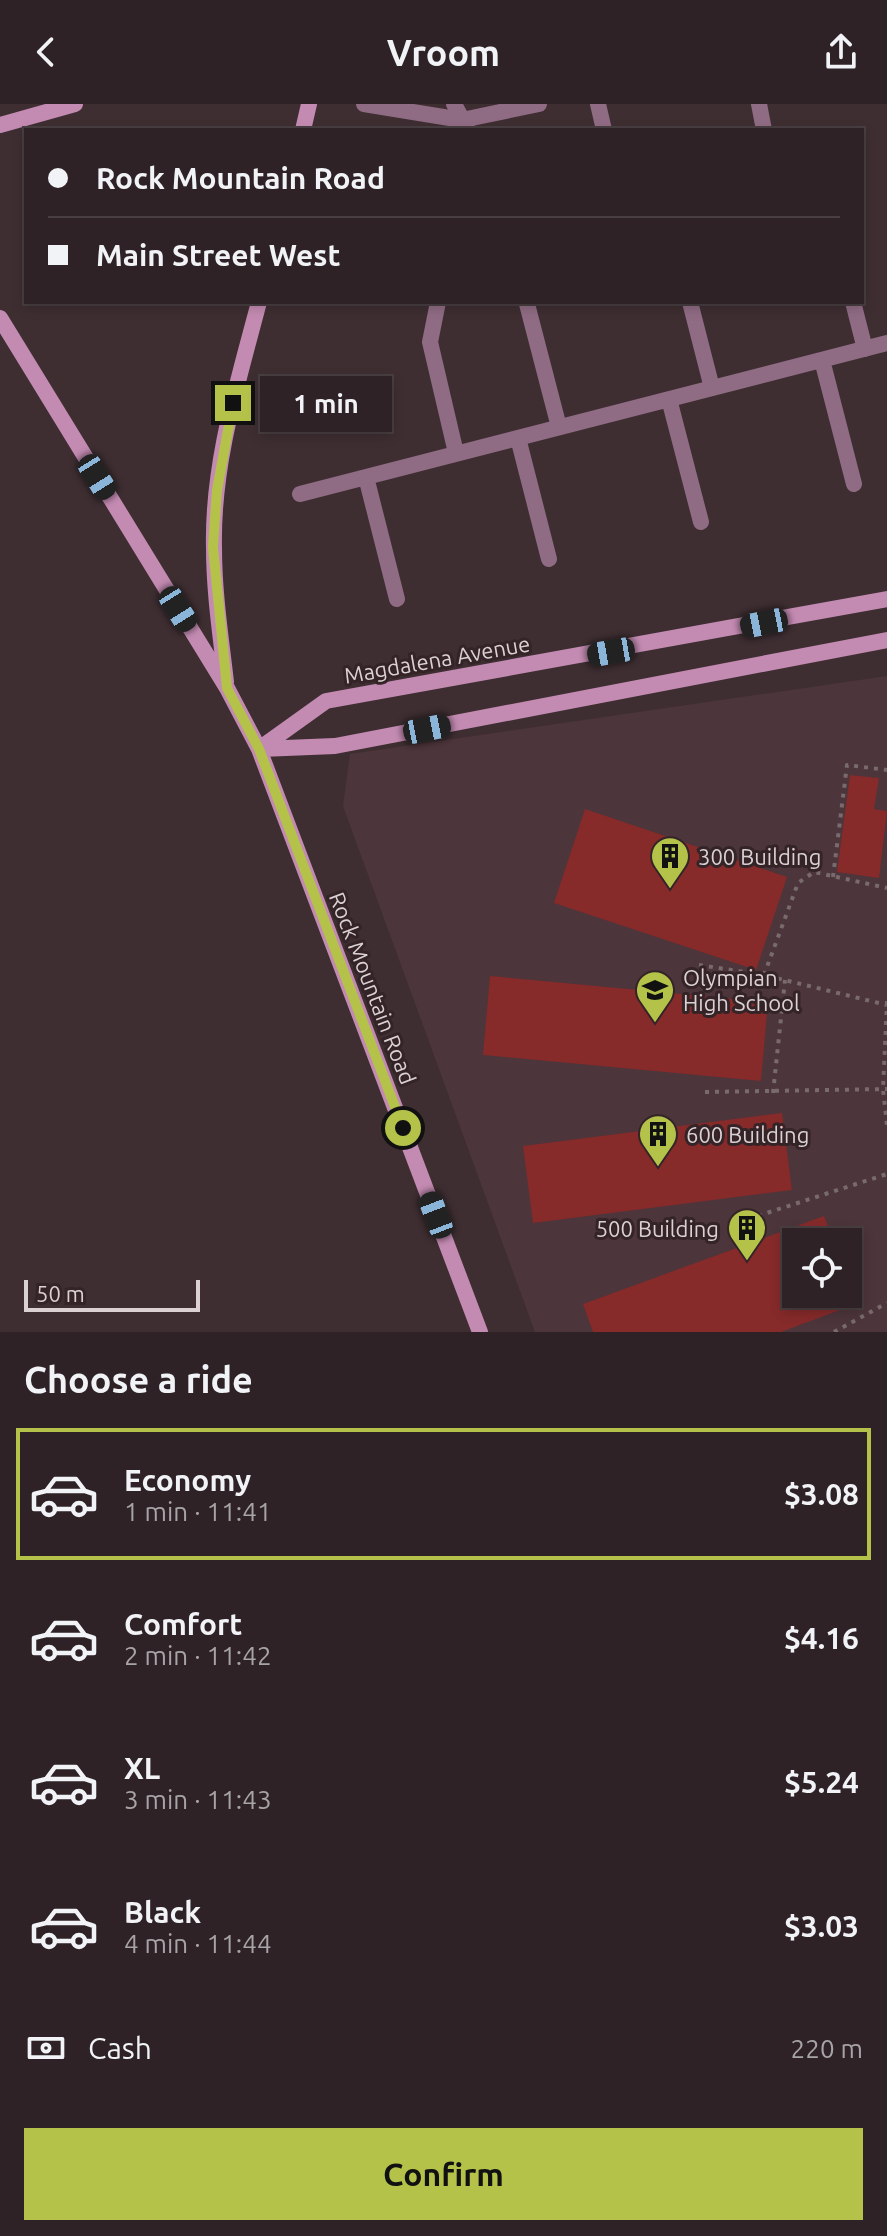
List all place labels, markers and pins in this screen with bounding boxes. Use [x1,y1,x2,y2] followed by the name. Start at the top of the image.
[649,835,691,890] building icon: 300 Building
[698,844,821,869] place label: 300 Building
[683,965,800,1015] place label: Olympian High School
[634,969,676,1024] school or university icon: Olympian High School
[637,1113,679,1168] building icon: 600 Building
[686,1122,809,1147] place label: 600 Building
[726,1207,768,1262] building icon: 500 Building
[596,1216,719,1241] place label: 500 Building

